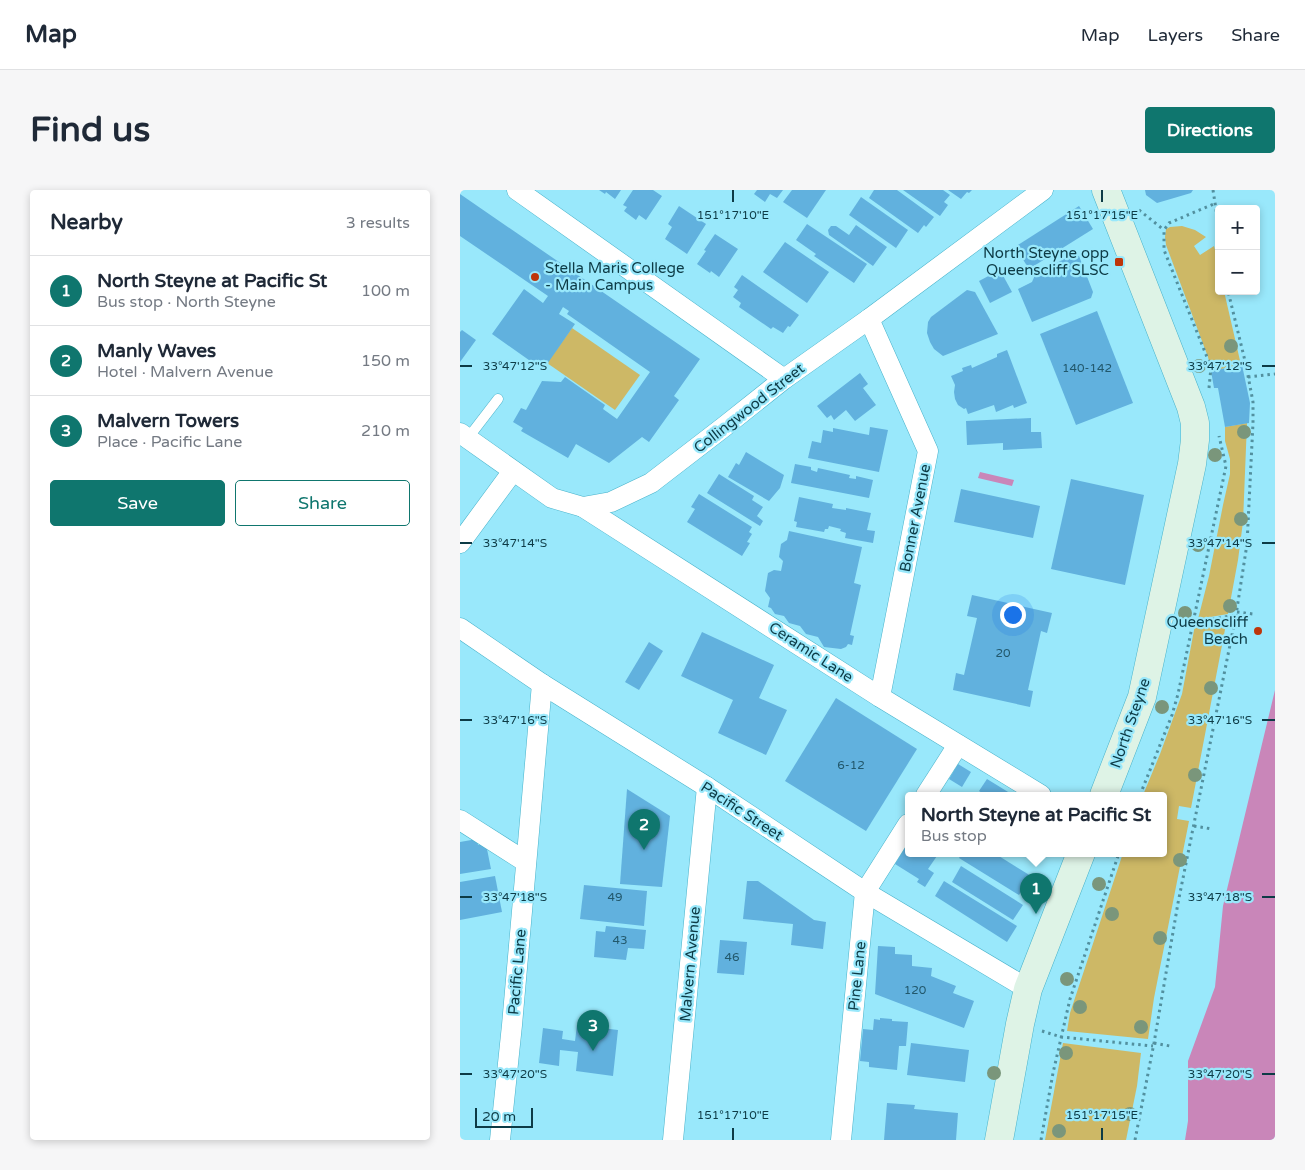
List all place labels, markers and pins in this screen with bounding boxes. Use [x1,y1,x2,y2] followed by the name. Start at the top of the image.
[983,244,1109,279] place label: North Steyne opp Queenscliff SLSC
[1113,256,1125,268] marker: North Steyne opp Queenscliff SLSC
[545,259,685,294] place label: Stella Maris College - Main Campus
[529,271,541,283] marker: Stella Maris College - Main Campus
[1166,613,1248,648] place label: Queenscliff Beach
[1252,625,1264,637] marker: Queenscliff Beach
[628,809,660,850] pin: 2
[1020,873,1052,914] pin: 1
[577,1010,609,1051] pin: 3

